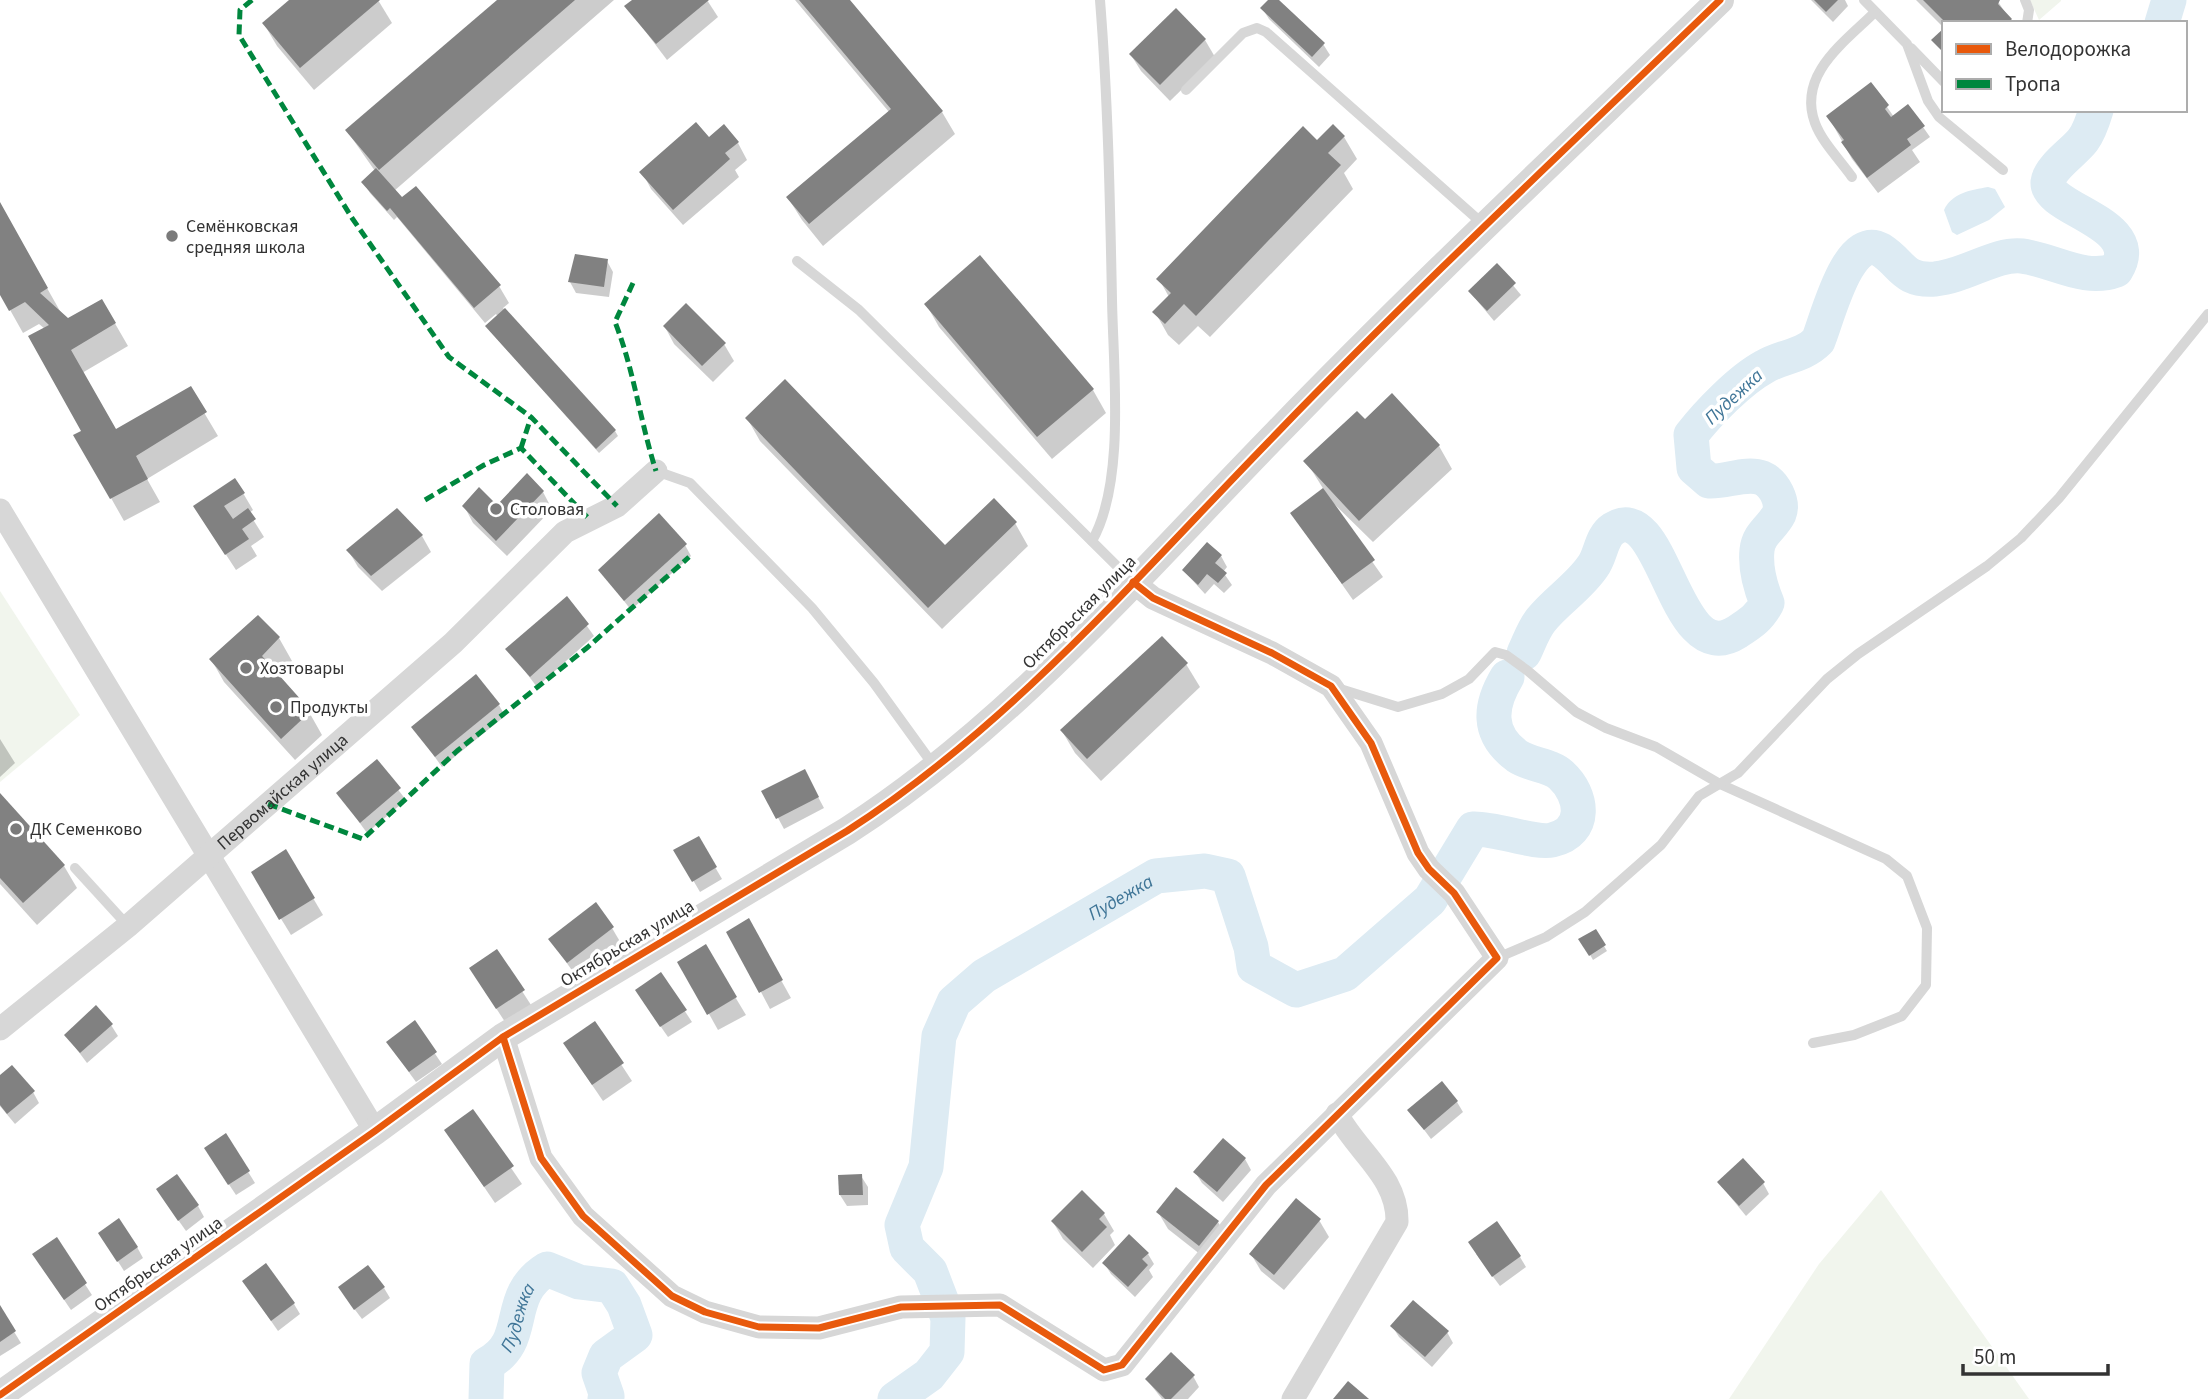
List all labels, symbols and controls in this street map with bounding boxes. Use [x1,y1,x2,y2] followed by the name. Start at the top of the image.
[1942,21,2187,112] legend
[2005,34,2131,64] text: Велодорожка
[2005,69,2061,99] text: Тропа
[186,214,305,260] place label: Семёнковская средняя школа
[164,228,180,244] marker: Семёнковская средняя школа
[1699,363,1769,431] water label: Пудежка
[510,497,584,522] place label: Столовая
[488,501,504,517] marker: Столовая
[1017,550,1142,675] street label: Октябрьская улица
[260,656,344,681] place label: Хозтовары
[238,660,254,676] marker: Хозтовары
[290,695,368,720] place label: Продукты
[268,699,284,715] marker: Продукты
[212,728,354,856] street label: Первомайская улица
[30,817,142,842] place label: ДК Семенково
[8,821,24,837] marker: ДК Семенково
[1083,869,1159,928] water label: Пудежка
[556,894,699,993] street label: Октябрьская улица
[89,1211,228,1318] street label: Октябрьская улица
[494,1278,543,1358] water label: Пудежка
[1963,1332,2108,1376] scale bar
[1974,1342,2016,1372] text: 50 m

